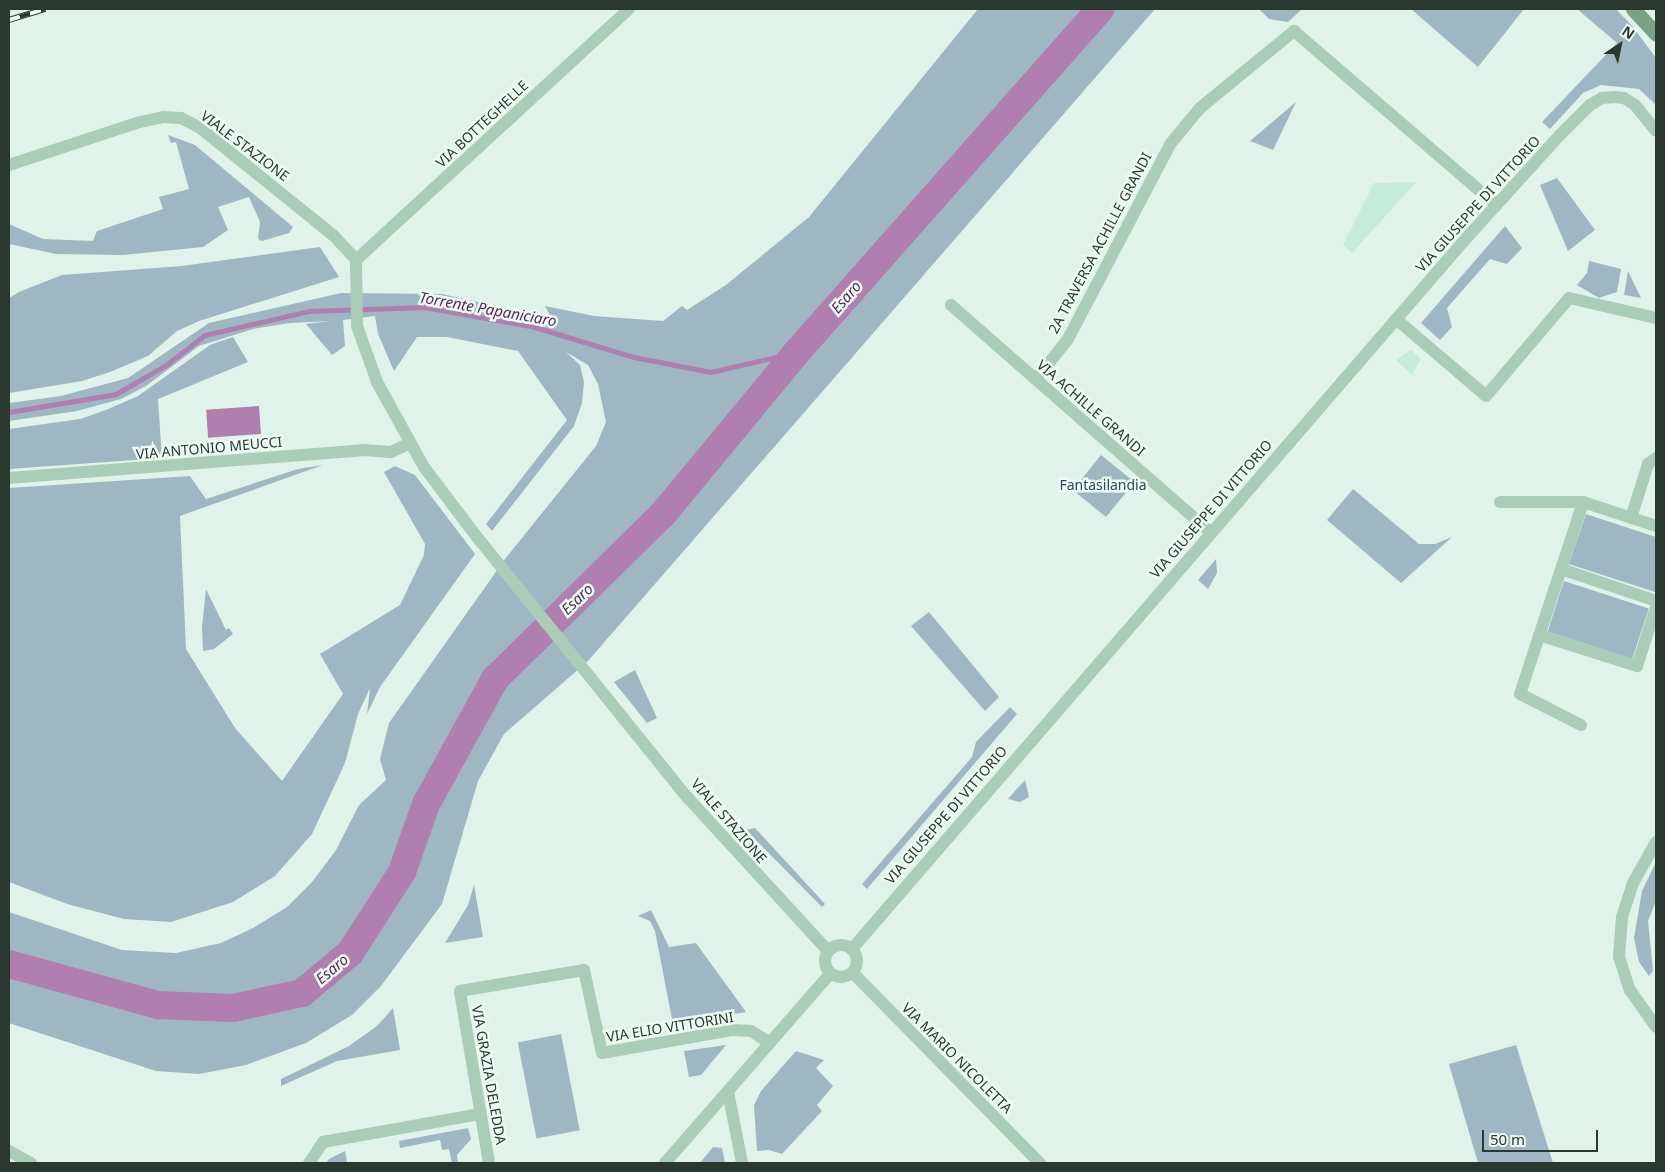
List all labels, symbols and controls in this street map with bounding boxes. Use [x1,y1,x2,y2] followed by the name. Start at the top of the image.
[1595,20,1645,70] north arrow
[1619,21,1639,43] text: N
[432,77,532,171] street label: VIA BOTTEGHELLE
[197,107,293,185] street label: VIALE STAZIONE
[1412,132,1544,276] street label: VIA GIUSEPPE DI VITTORIO
[1045,150,1155,336] street label: 2A TRAVERSA ACHILLE GRANDI
[827,277,865,317] water label: Esaro
[418,288,558,330] water label: Torrente Papaniciaro
[1033,356,1149,460] street label: VIA ACHILLE GRANDI
[135,433,283,463] street label: VIA ANTONIO MEUCCI
[1146,437,1276,581] street label: VIA GIUSEPPE DI VITTORIO
[1059,477,1147,493] park label: Fantasilandia
[558,580,596,618] water label: Esaro
[881,743,1011,887] street label: VIA GIUSEPPE DI VITTORIO
[688,775,770,867] street label: VIALE STAZIONE
[312,950,352,988] water label: Esaro
[898,999,1016,1117] street label: VIA MARIO NICOLETTA
[468,1004,510,1146] street label: VIA GRAZIA DELEDDA
[605,1009,735,1045] street label: VIA ELIO VITTORINI
[1485,1120,1601,1152] scale bar
[1490,1129,1525,1149] text: 50 m

